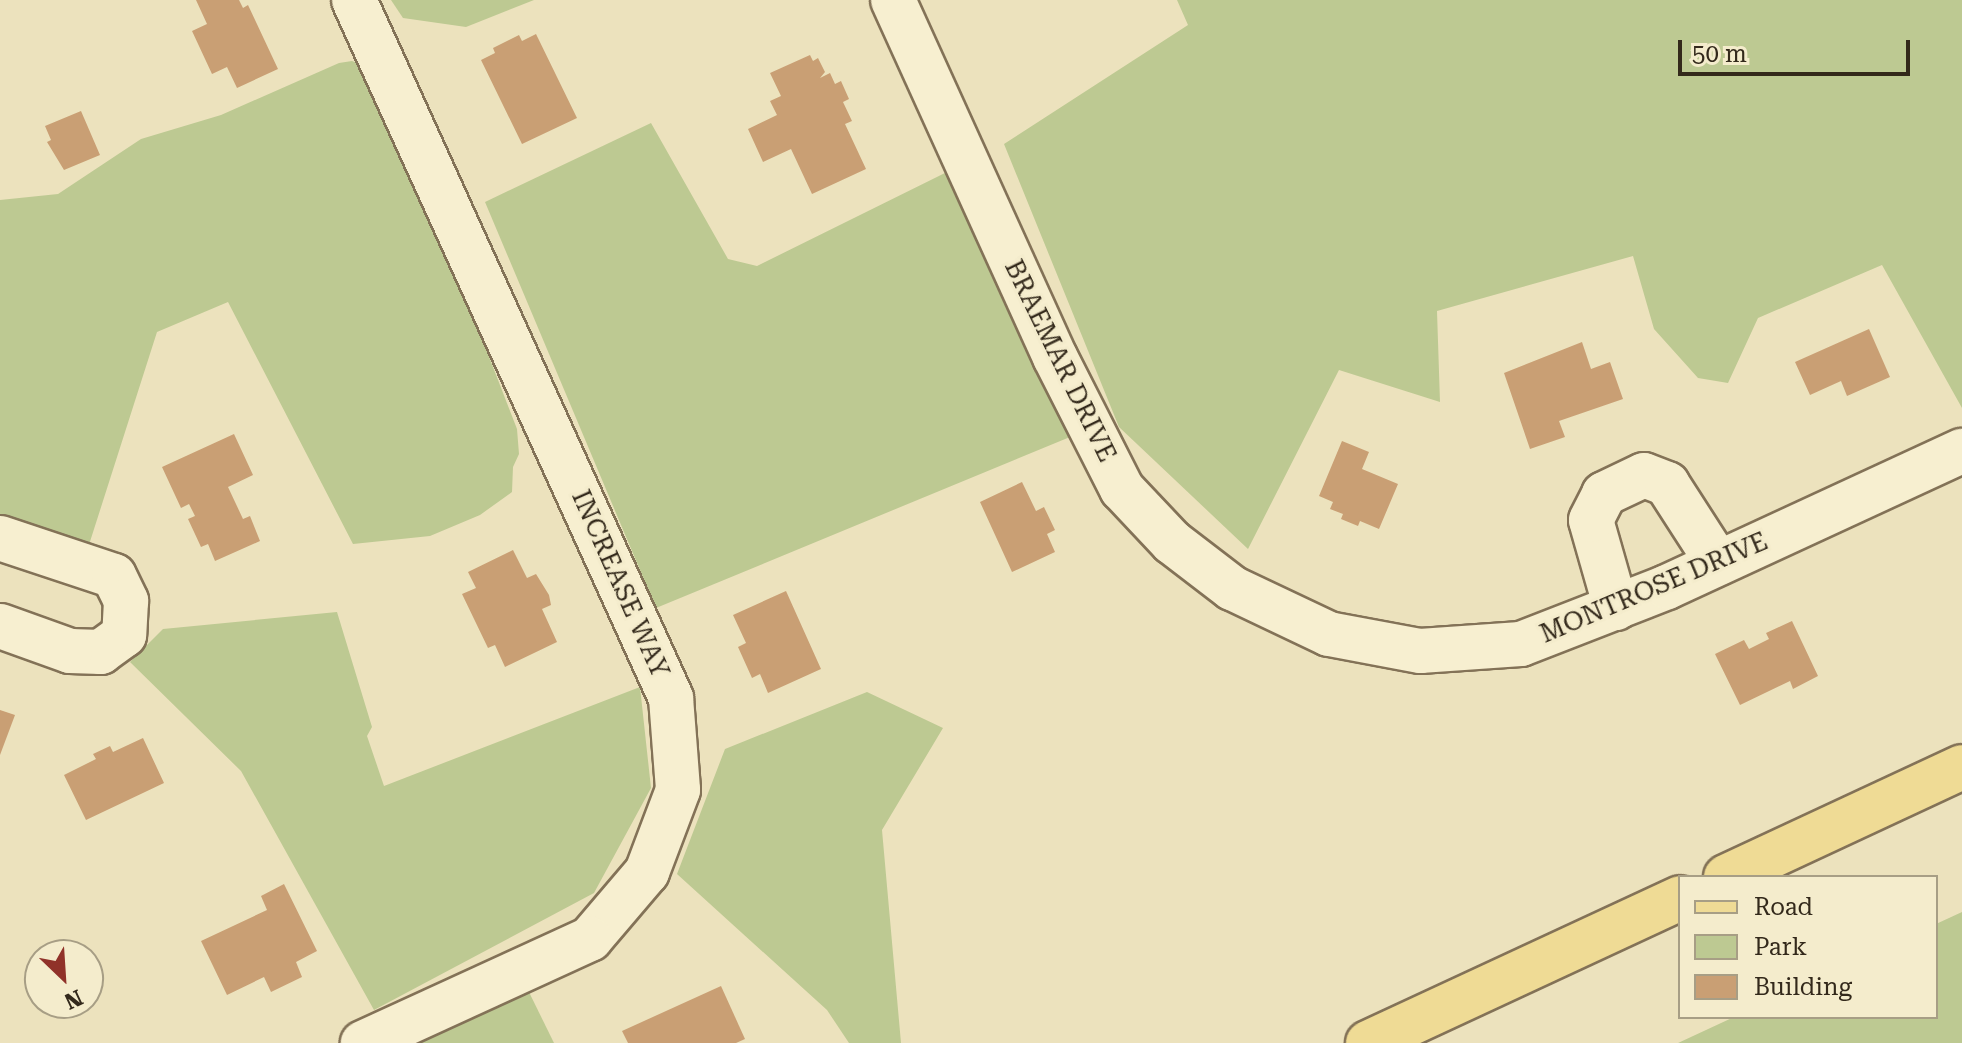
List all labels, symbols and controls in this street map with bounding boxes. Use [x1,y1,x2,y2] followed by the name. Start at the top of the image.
[1682,24,1914,74] scale bar
[1692,40,1747,68] text: 50 m
[998,255,1122,467] street label: BRAEMAR DRIVE
[565,485,675,683] street label: INCREASE WAY
[1535,526,1773,650] street label: MONTROSE DRIVE
[1678,875,1938,1019] legend
[1754,893,1813,921] text: Road
[1754,933,1807,961] text: Park
[24,939,104,1019] north arrow
[1754,973,1852,1001] text: Building
[61,984,86,1014] text: N

